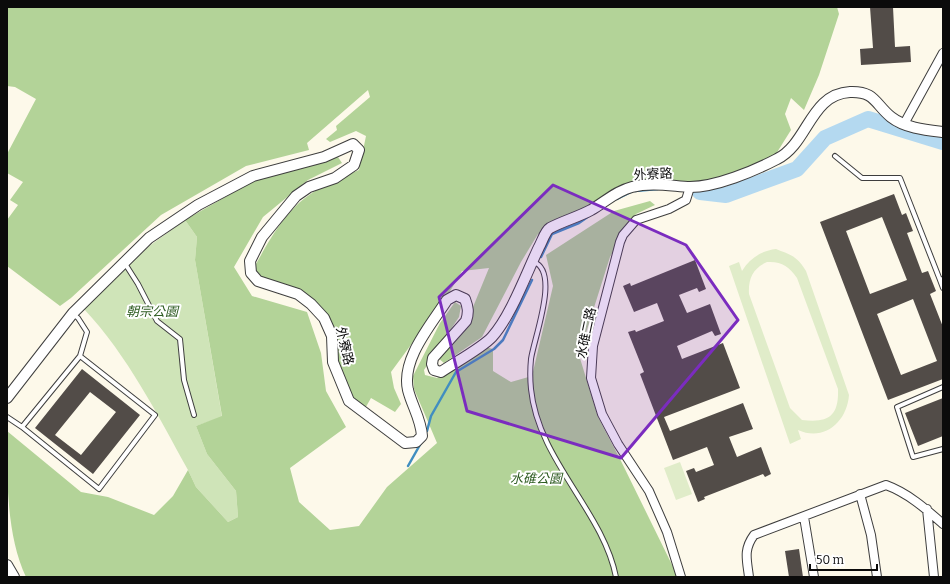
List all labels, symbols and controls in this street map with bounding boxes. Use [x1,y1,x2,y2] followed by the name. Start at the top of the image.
[633,165,673,183] street label: 外寮路
[126,304,180,319] park label: 朝宗公園
[573,306,599,360] street label: 水碓二路
[333,325,357,367] street label: 外寮路
[510,471,564,486] park label: 水碓公園
[810,546,877,572] scale bar
[816,553,845,567] text: 50 m

